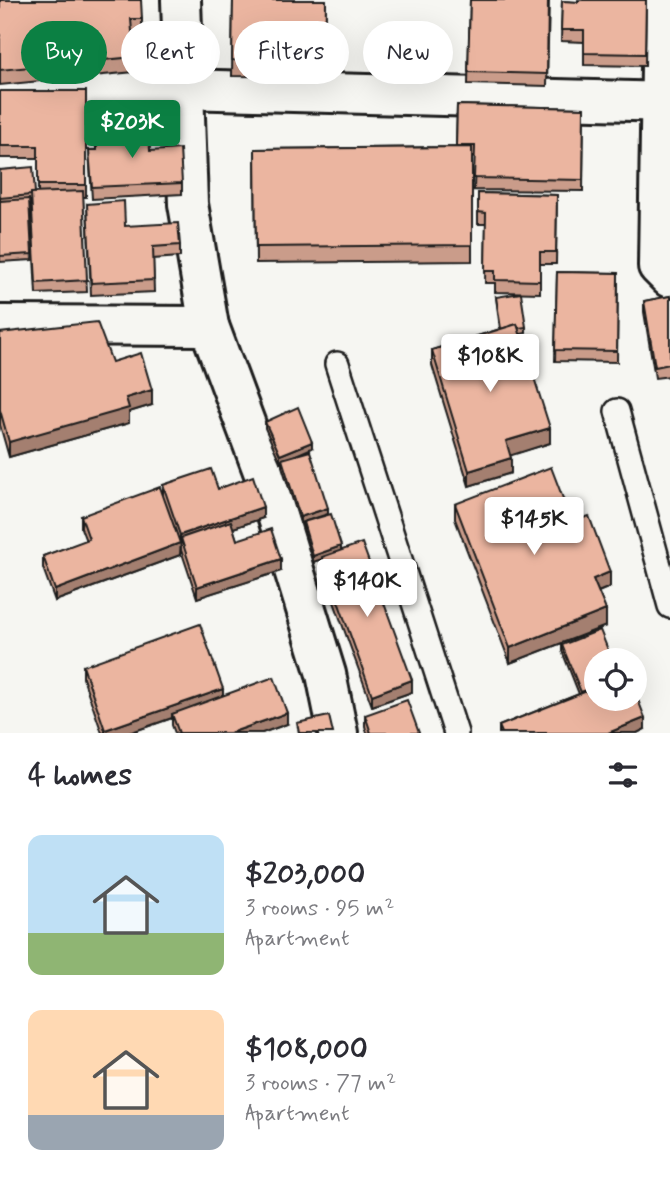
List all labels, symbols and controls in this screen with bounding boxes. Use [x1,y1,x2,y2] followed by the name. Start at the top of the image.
[21,21,107,84] chip: Buy
[121,21,220,84] chip: Rent
[234,21,349,84] chip: Filters
[363,21,453,84] chip: New
[83,100,181,160] pin: $203K
[100,108,164,138] text: $203K
[441,334,539,394] pin: $108K
[457,342,523,372] text: $108K
[485,498,583,557] pin: $145K
[501,505,567,535] text: $145K
[318,560,416,619] pin: $140K
[333,567,401,597] text: $140K
[584,648,647,711] map controls
[584,648,647,711] button: locate
[28,756,132,795] text: 4 homes
[604,756,642,794] icon: filters
[245,855,365,894] text: $203,000
[84,863,168,947] icon: home
[245,894,394,924] text: 3 rooms · 95 m²
[245,924,350,954] text: Apartment
[245,1030,368,1069] text: $108,000
[84,1038,168,1122] icon: home
[245,1069,396,1099] text: 3 rooms · 77 m²
[245,1099,350,1129] text: Apartment

